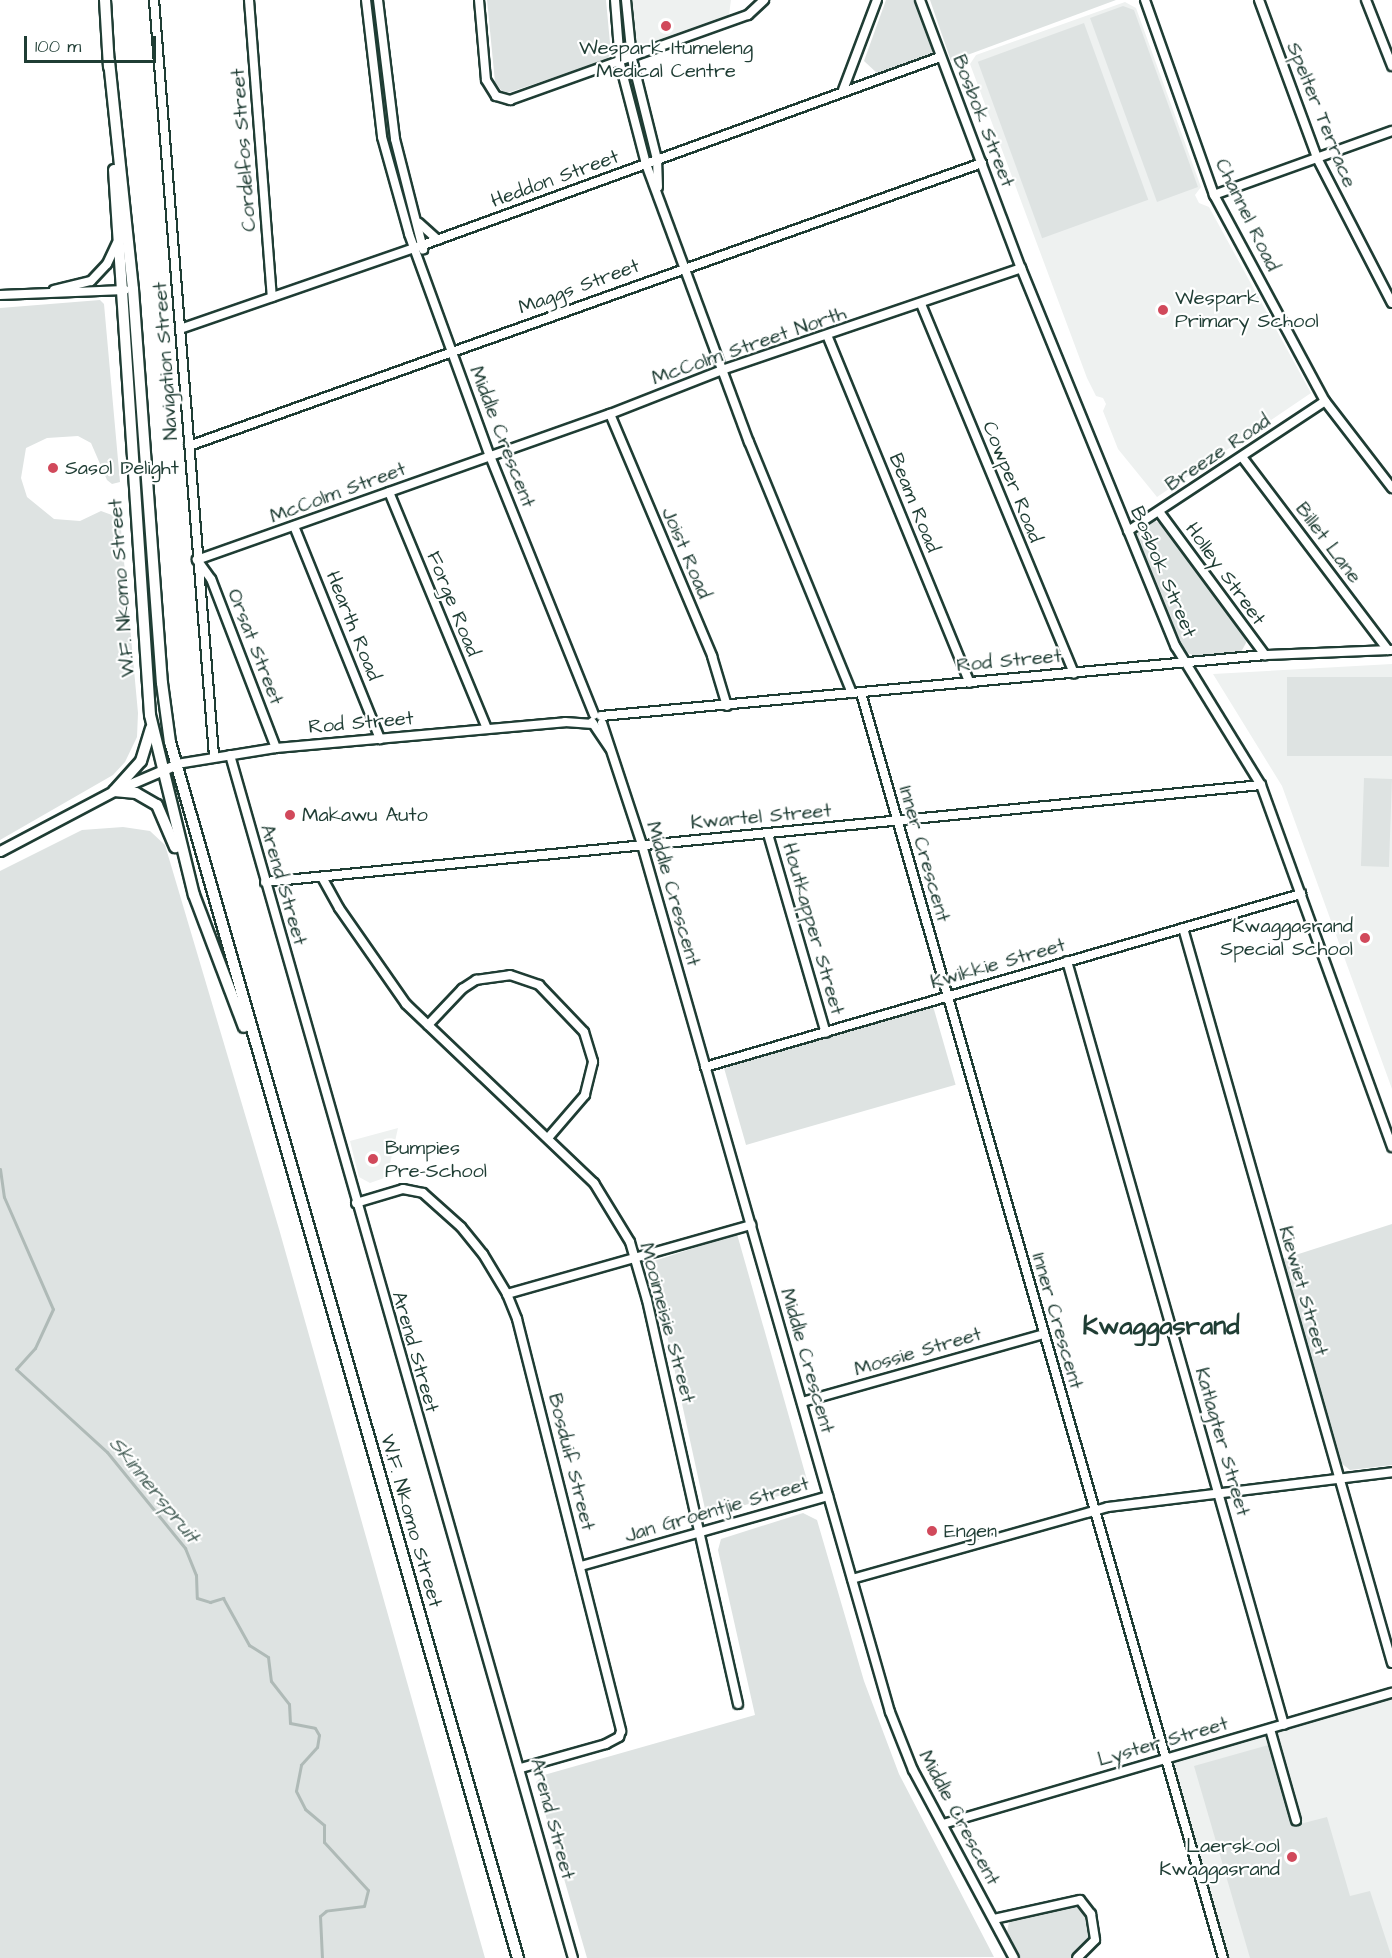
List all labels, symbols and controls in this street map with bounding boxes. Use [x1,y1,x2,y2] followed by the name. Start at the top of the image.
[657,17,675,35] marker: Wespark Itumeleng Medical Centre
[27,24,159,62] scale bar
[35,34,81,59] text: 100 m
[579,37,753,84] place label: Wespark Itumeleng Medical Centre
[1281,39,1361,191] street label: Spelter Terrace
[947,51,1019,191] street label: Bosbok Street
[226,68,262,232] street label: Cordelfos Street
[488,145,622,213] street label: Heddon Street
[1209,155,1285,275] street label: Channel Road
[515,254,643,320] street label: Maggs Street
[148,281,184,441] street label: Navigation Street
[1175,286,1319,333] place label: Wespark Primary School
[649,301,849,391] street label: McColm Street North
[1156,303,1170,317] marker: Wespark Primary School
[464,363,540,511] street label: Middle Crescent
[1161,409,1275,497] street label: Breeze Road
[977,418,1047,546] street label: Cowper Road
[883,450,945,556] street label: Beam Road
[65,456,179,480] place label: Sasol Delight
[267,457,409,529] street label: McColm Street
[46,461,60,475] marker: Sasol Delight
[104,498,140,678] street label: W.F. Nkomo Street
[1290,498,1366,588] street label: Billet Lane
[1125,503,1201,641] street label: Bosbok Street
[656,504,716,602] street label: Joist Road
[1180,518,1270,630] street label: Holley Street
[421,548,485,660] street label: Forge Road
[320,568,386,684] street label: Hearth Road
[222,586,288,708] street label: Orsat Street
[955,644,1063,678] street label: Rod Street
[307,706,415,740] street label: Rod Street
[893,783,955,925] street label: Inner Crescent
[690,799,832,835] street label: Kwartel Street
[302,803,428,827] place label: Makawu Auto
[283,808,297,822] marker: Makawu Auto
[641,819,705,969] street label: Middle Crescent
[254,822,312,948] street label: Arend Street
[777,840,849,1018] street label: Houtkapper Street
[1220,915,1353,962] place label: Kwaggasrand Special School
[1358,931,1372,945] marker: Kwaggasrand Special School
[928,933,1068,995] street label: Kwikkie Street
[385,1136,487,1183] place label: Bumpies Pre-School
[366,1152,380,1166] marker: Bumpies Pre-School
[1273,1223,1333,1359] street label: Kiewiet Street
[634,1240,700,1406] street label: Mooimeisie Street
[1026,1250,1088,1392] street label: Inner Crescent
[775,1286,839,1436] street label: Middle Crescent
[386,1289,444,1415] street label: Arend Street
[1083,1311,1239,1343] district label: Kwaggasrand
[852,1322,984,1382] street label: Mossie Street
[1189,1365,1255,1519] street label: Katlagter Street
[542,1391,600,1533] street label: Bosduif Street
[103,1432,205,1548] water label: Skinnerspruit
[375,1432,447,1610] street label: W.F. Nkomo Street
[622,1472,812,1548] street label: Jan Groentjie Street
[944,1519,997,1543] place label: Engen
[925,1524,939,1538] marker: Engen
[1095,1712,1231,1772] street label: Lyster Street
[913,1746,1005,1890] street label: Middle Crescent
[524,1756,580,1882] street label: Arend Street
[1159,1834,1280,1881] place label: Laerskool Kwaggasrand
[1285,1850,1299,1864] marker: Laerskool Kwaggasrand

